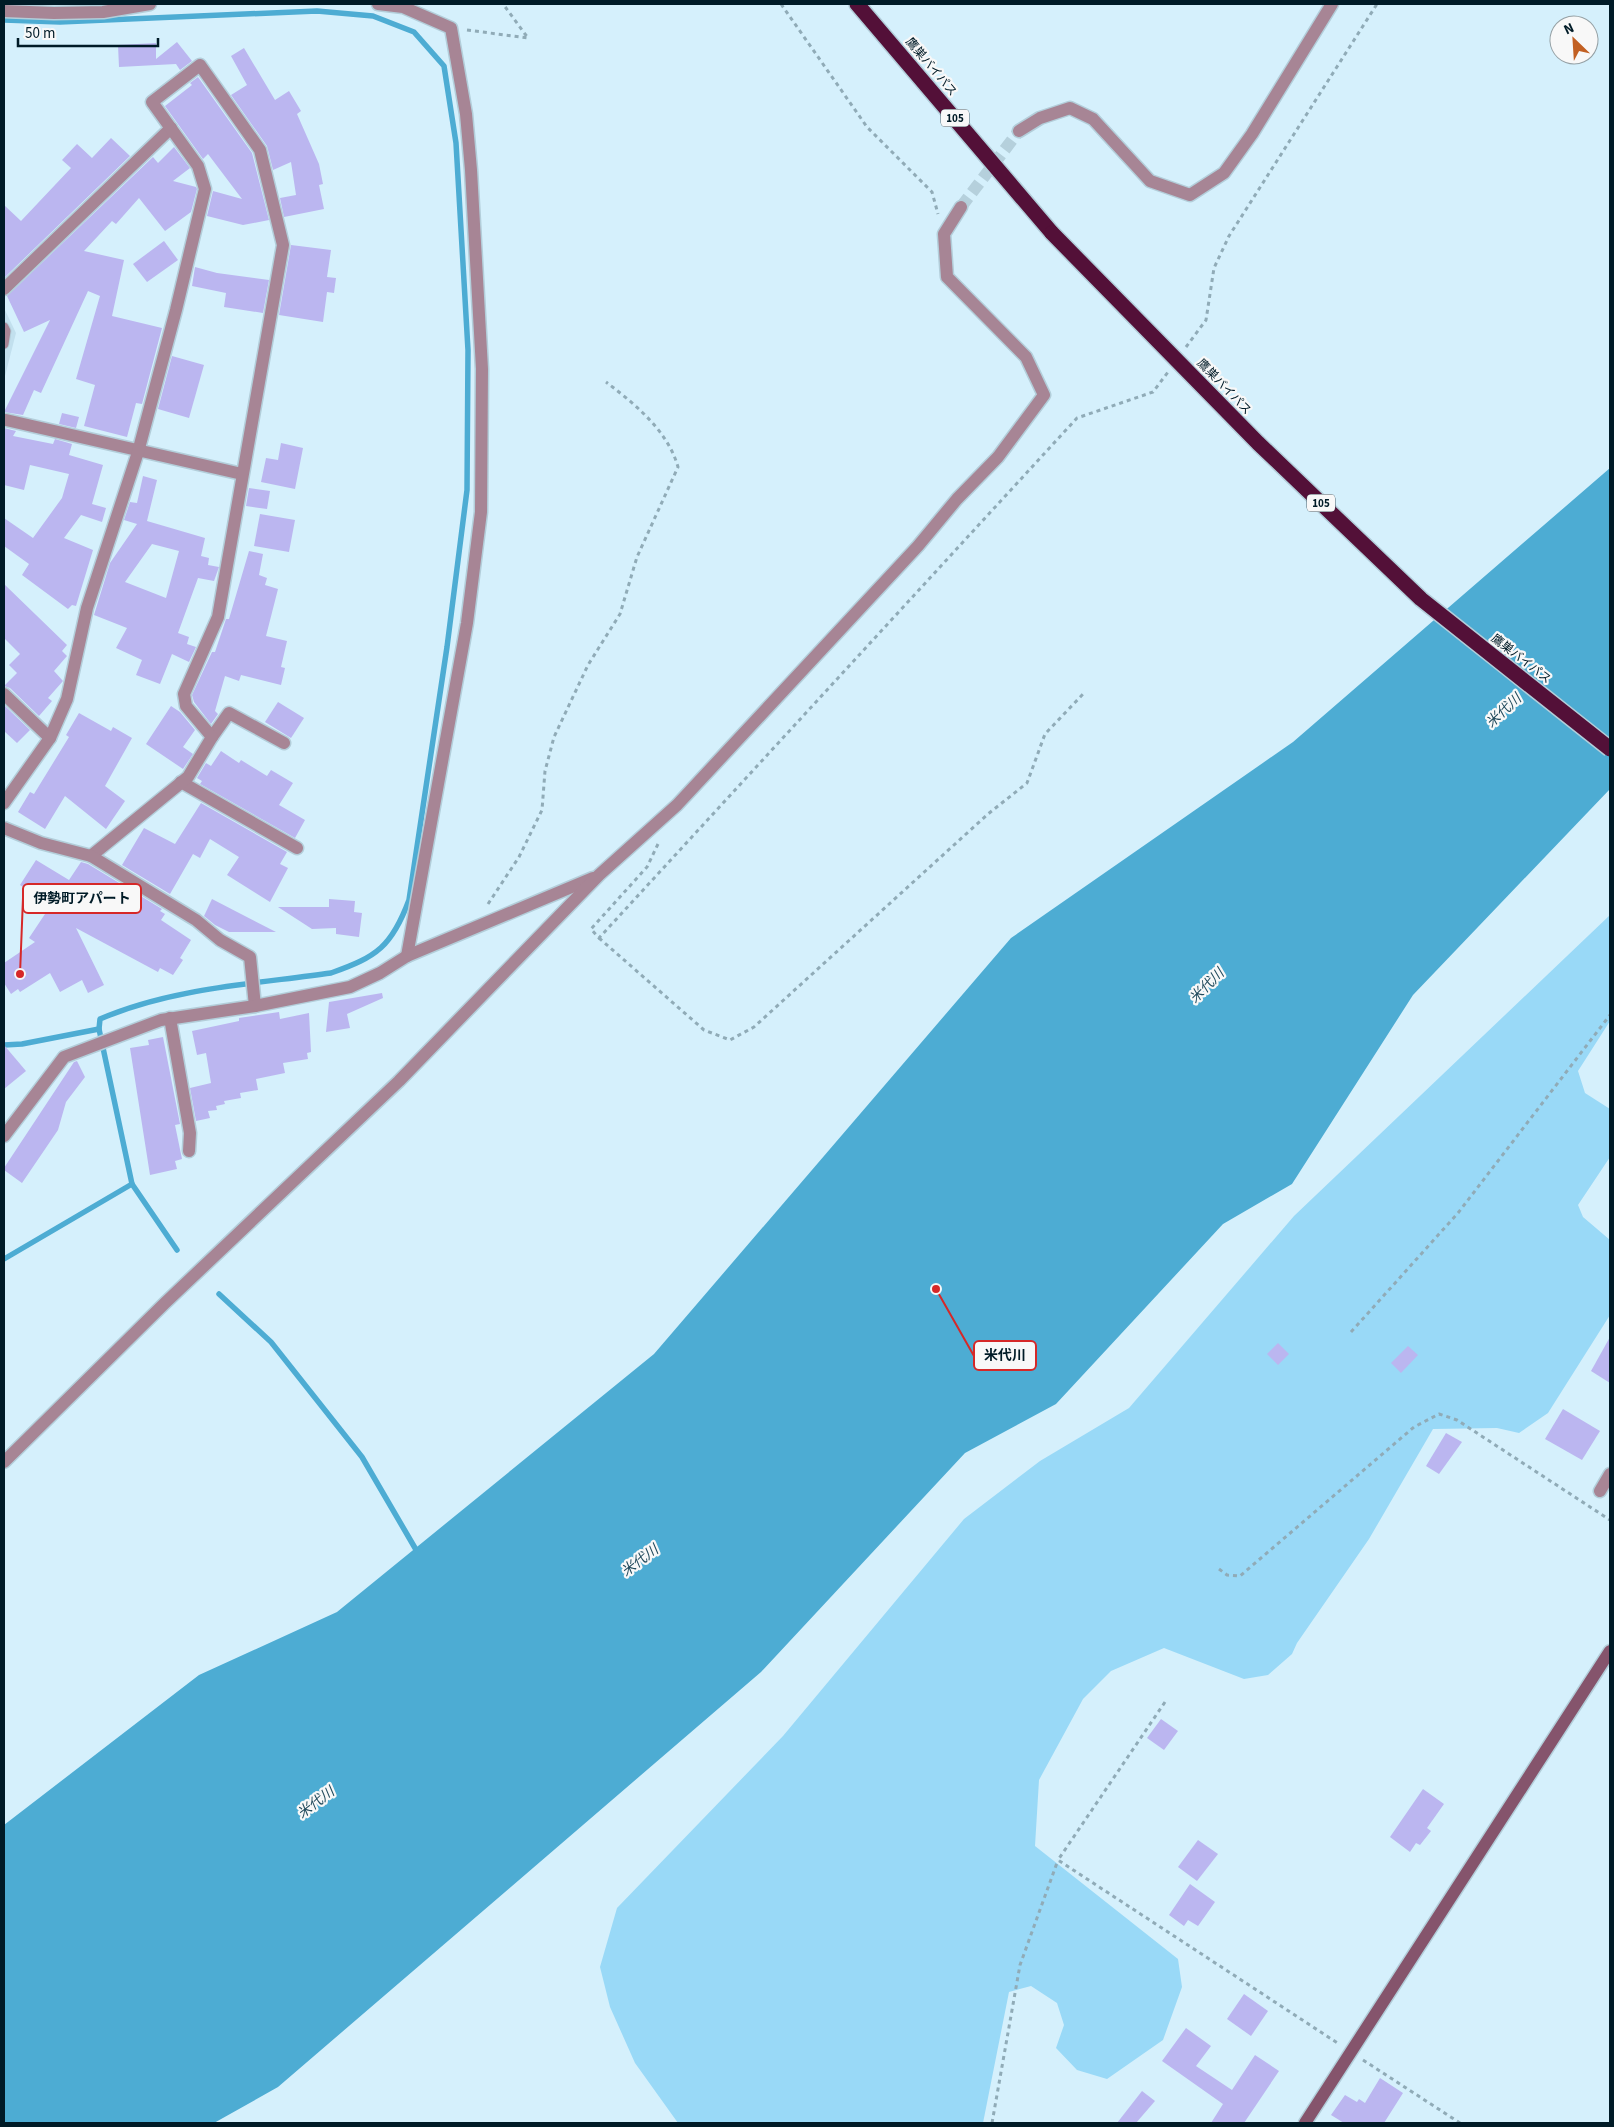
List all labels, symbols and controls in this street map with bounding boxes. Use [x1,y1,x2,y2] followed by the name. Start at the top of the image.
[18,15,158,47] scale bar
[1549,15,1599,65] north arrow
[1560,18,1577,40] text: N
[25,23,55,44] text: 50 m
[901,34,961,100] street label: 鷹巣バイパス
[941,110,969,126] road number: 105
[1193,355,1255,419] street label: 鷹巣バイパス
[1307,494,1335,512] road number: 105
[1487,630,1555,688] street label: 鷹巣バイパス
[1482,688,1528,733] water label: 米代川
[23,884,141,913] callout: 伊勢町アパート
[33,889,131,909] text: 伊勢町アパート
[1185,963,1230,1008] water label: 米代川
[974,1341,1036,1370] callout: 米代川
[984,1346,1026,1366] text: 米代川
[617,1539,664,1582] water label: 米代川
[293,1781,340,1824] water label: 米代川

